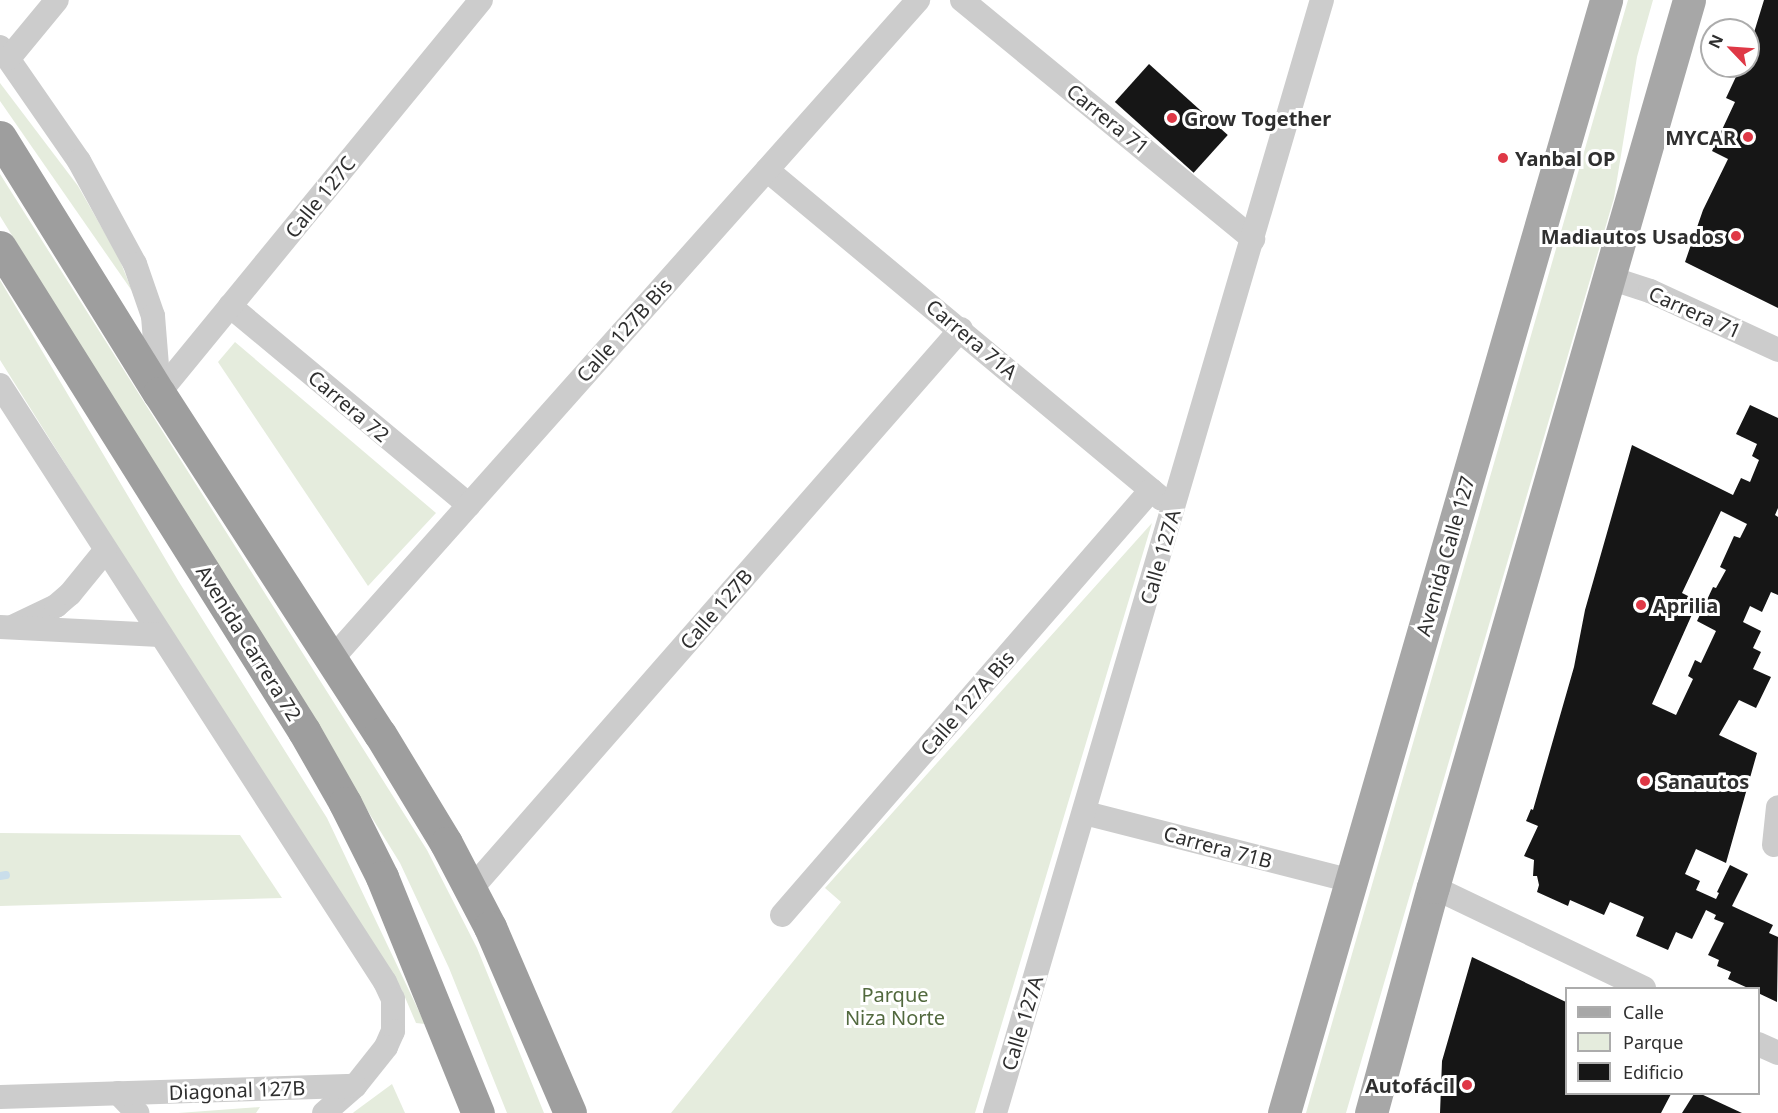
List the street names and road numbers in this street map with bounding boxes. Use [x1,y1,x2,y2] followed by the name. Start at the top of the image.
[1062,79,1154,159] street label: Carrera 71
[280,152,360,242] street label: Calle 127C
[571,273,677,387] street label: Calle 127B Bis
[1645,281,1745,343] street label: Carrera 71
[922,294,1022,384] street label: Carrera 71A
[304,365,394,447] street label: Carrera 72
[1411,473,1479,639] street label: Avenida Calle 127
[1135,507,1185,607] street label: Calle 127A
[191,561,307,725] street label: Avenida Carrera 72
[675,564,757,654] street label: Calle 127B
[915,646,1019,760] street label: Calle 127A Bis
[1161,821,1275,873] street label: Carrera 71B
[996,973,1048,1073] street label: Calle 127A
[168,1076,306,1104] street label: Diagonal 127B

